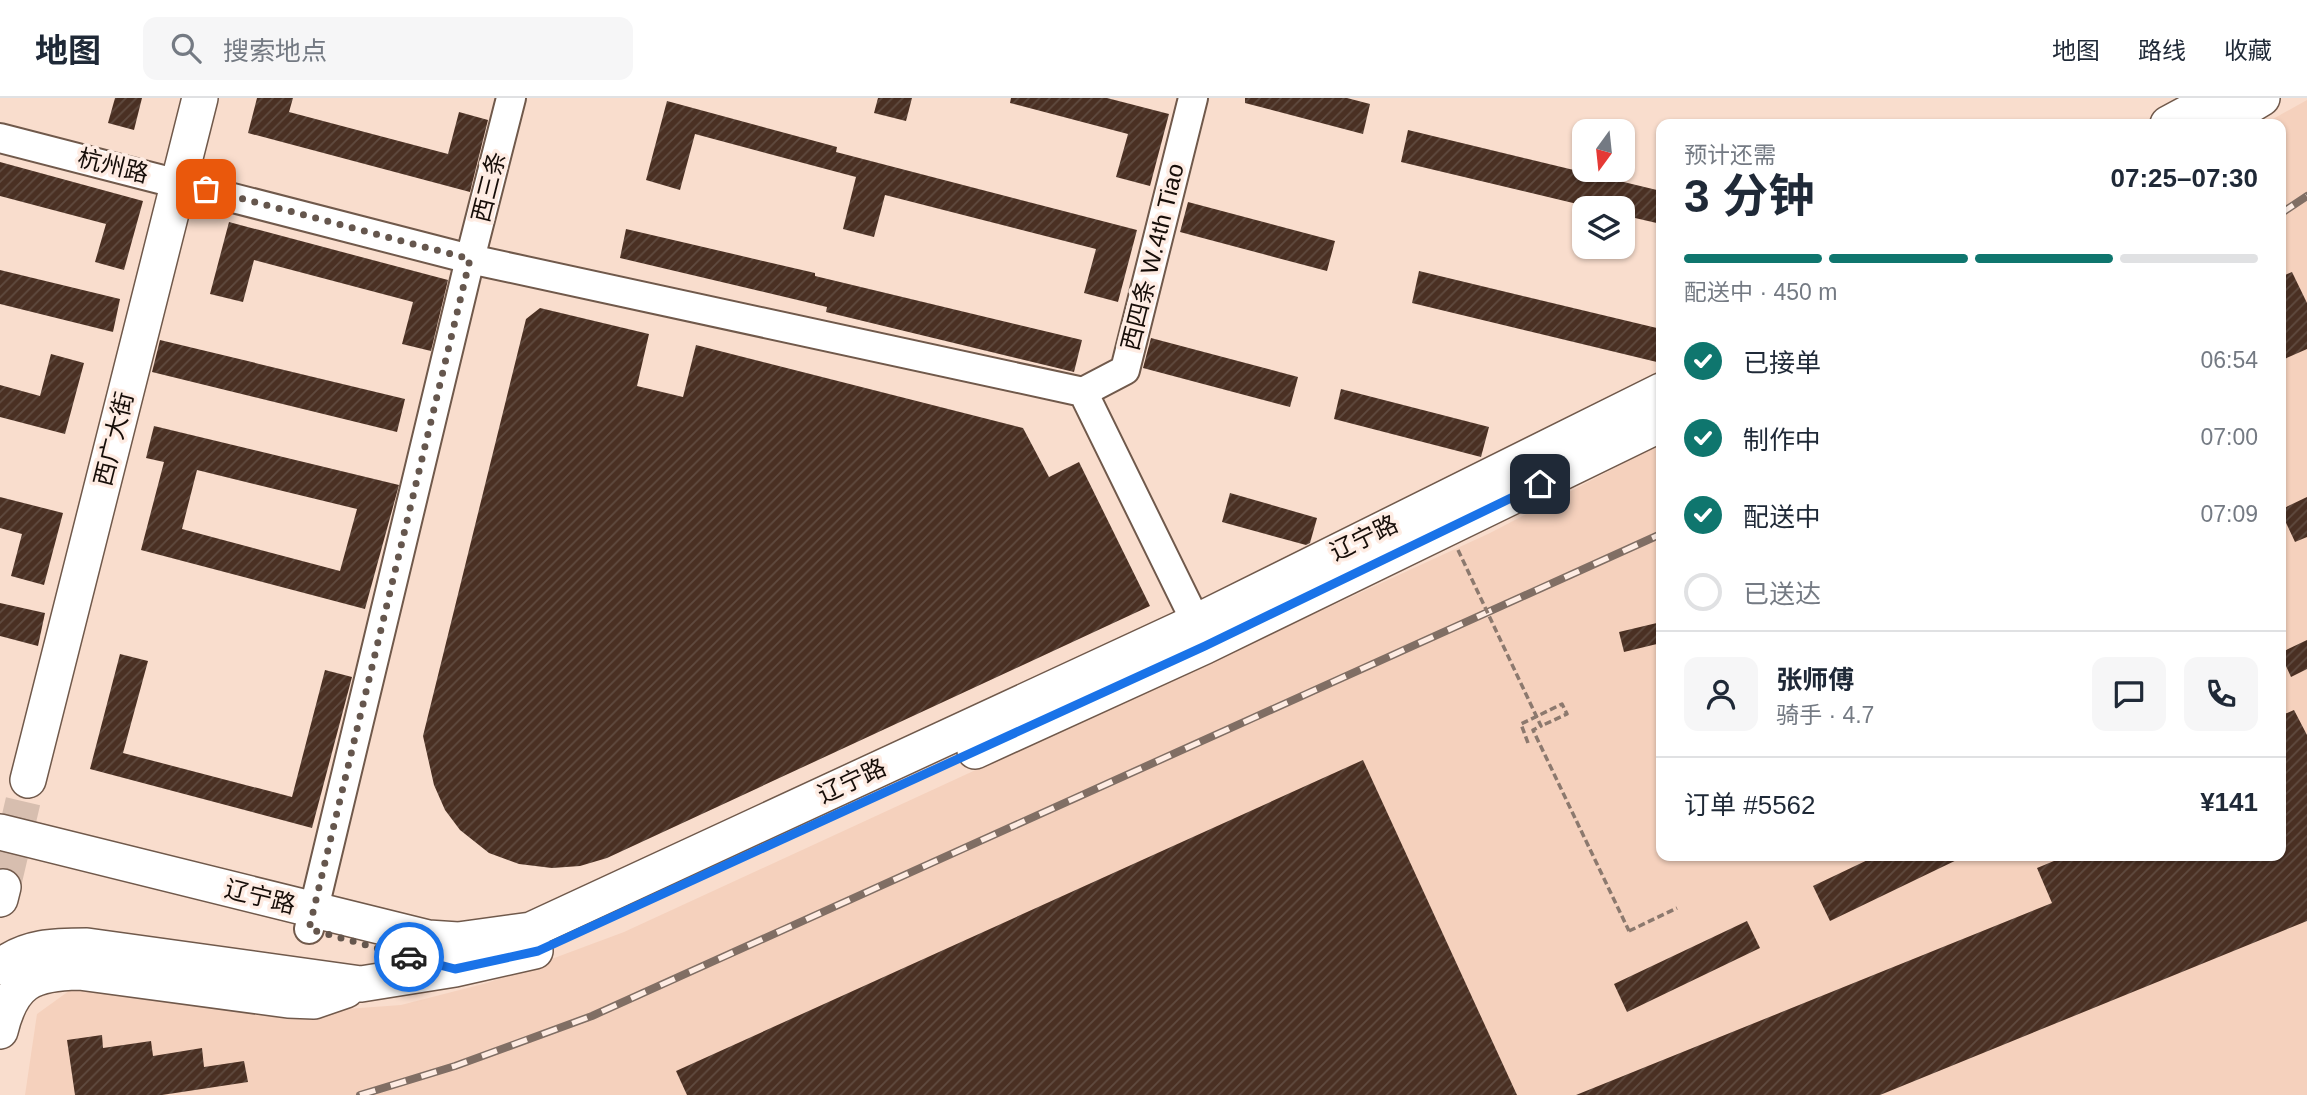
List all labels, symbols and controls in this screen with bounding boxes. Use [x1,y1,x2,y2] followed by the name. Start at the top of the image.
[143,17,633,80] search box
[167,29,205,67] icon: search
[35,32,101,69] text: 地图
[223,36,327,66] text: 搜索地点
[2052,37,2100,64] text: 地图
[2138,37,2186,64] text: 路线
[2224,37,2272,64] text: 收藏
[1572,119,1634,182] north arrow
[1572,119,1635,259] map controls
[1684,142,1776,168] text: 预计还需
[75,144,151,187] street label: 杭州路
[467,149,510,225] street label: 西三条
[176,159,236,219] pin
[1116,160,1189,353] street label: 西四条 W.4th Tiao
[2111,163,2258,193] text: 07:25–07:30
[187,170,225,208] icon: bag
[1684,170,1814,222] text: 3 分钟
[1572,196,1635,259] button: layers
[1684,279,1837,305] text: 配送中 · 450 m
[1684,342,1722,380] icon: check
[2200,347,2258,373] text: 06:54
[1743,348,1821,378] text: 已接单
[89,389,138,489] street label: 西广大街
[1684,419,1722,457] icon: check
[2200,424,2258,450] text: 07:00
[1743,425,1821,455] text: 制作中
[1510,454,1570,514] pin
[1521,465,1559,503] icon: home
[1684,496,1722,534] icon: check
[2200,501,2258,527] text: 07:09
[1743,502,1821,532] text: 配送中
[1326,510,1402,565] street label: 辽宁路
[1743,579,1821,609] text: 已送达
[1684,657,1758,731] button: person
[2092,657,2166,731] button: chat
[2184,657,2258,731] button: phone
[1776,665,1854,695] text: 张师傅
[1776,702,1874,728] text: 骑手 · 4.7
[813,753,890,808] street label: 辽宁路
[2200,787,2258,817] text: ¥141
[1684,790,1816,820] text: 订单 #5562
[222,875,298,918] street label: 辽宁路
[374,922,444,992] courier
[390,938,428,976] icon: car

